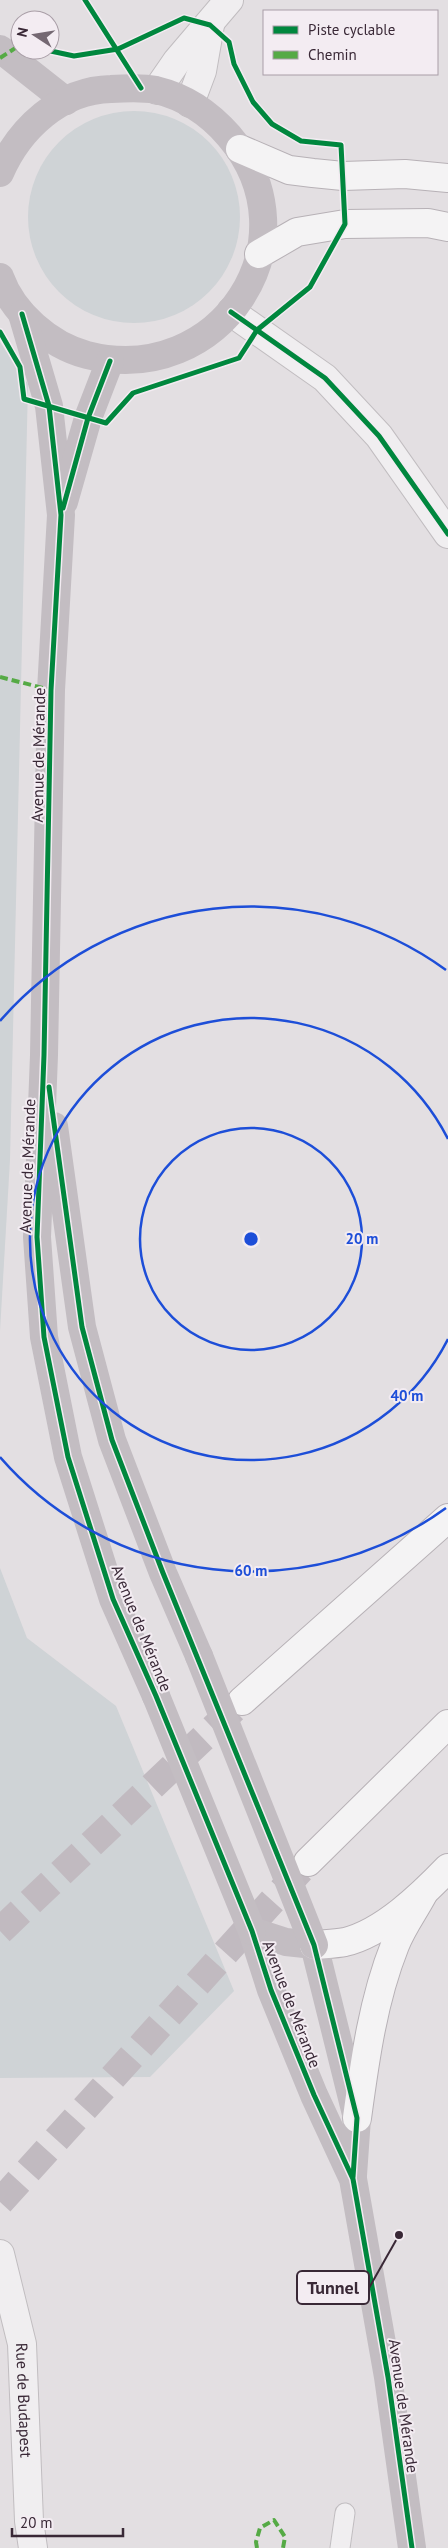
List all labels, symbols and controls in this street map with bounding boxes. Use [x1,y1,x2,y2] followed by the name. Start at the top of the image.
[10,10,60,60] north arrow
[263,10,438,75] legend
[308,20,395,39] text: Piste cyclable
[13,26,32,39] text: N
[308,45,357,64] text: Chemin
[27,687,49,823] street label: Avenue de Mérande
[15,1098,39,1234] street label: Avenue de Mérande
[346,1229,378,1248] text: 20 m
[242,1230,260,1248] centre of rings
[391,1386,423,1405] text: 40 m
[235,1561,267,1580] text: 60 m
[107,1562,177,1694] street label: Avenue de Mérande
[258,1937,326,2071] street label: Avenue de Mérande
[297,2271,369,2304] callout: Tunnel
[307,2276,360,2299] text: Tunnel
[385,2338,423,2474] street label: Avenue de Mérande
[12,2342,37,2459] street label: Rue de Budapest
[12,2506,124,2538] scale bar
[20,2513,53,2532] text: 20 m

